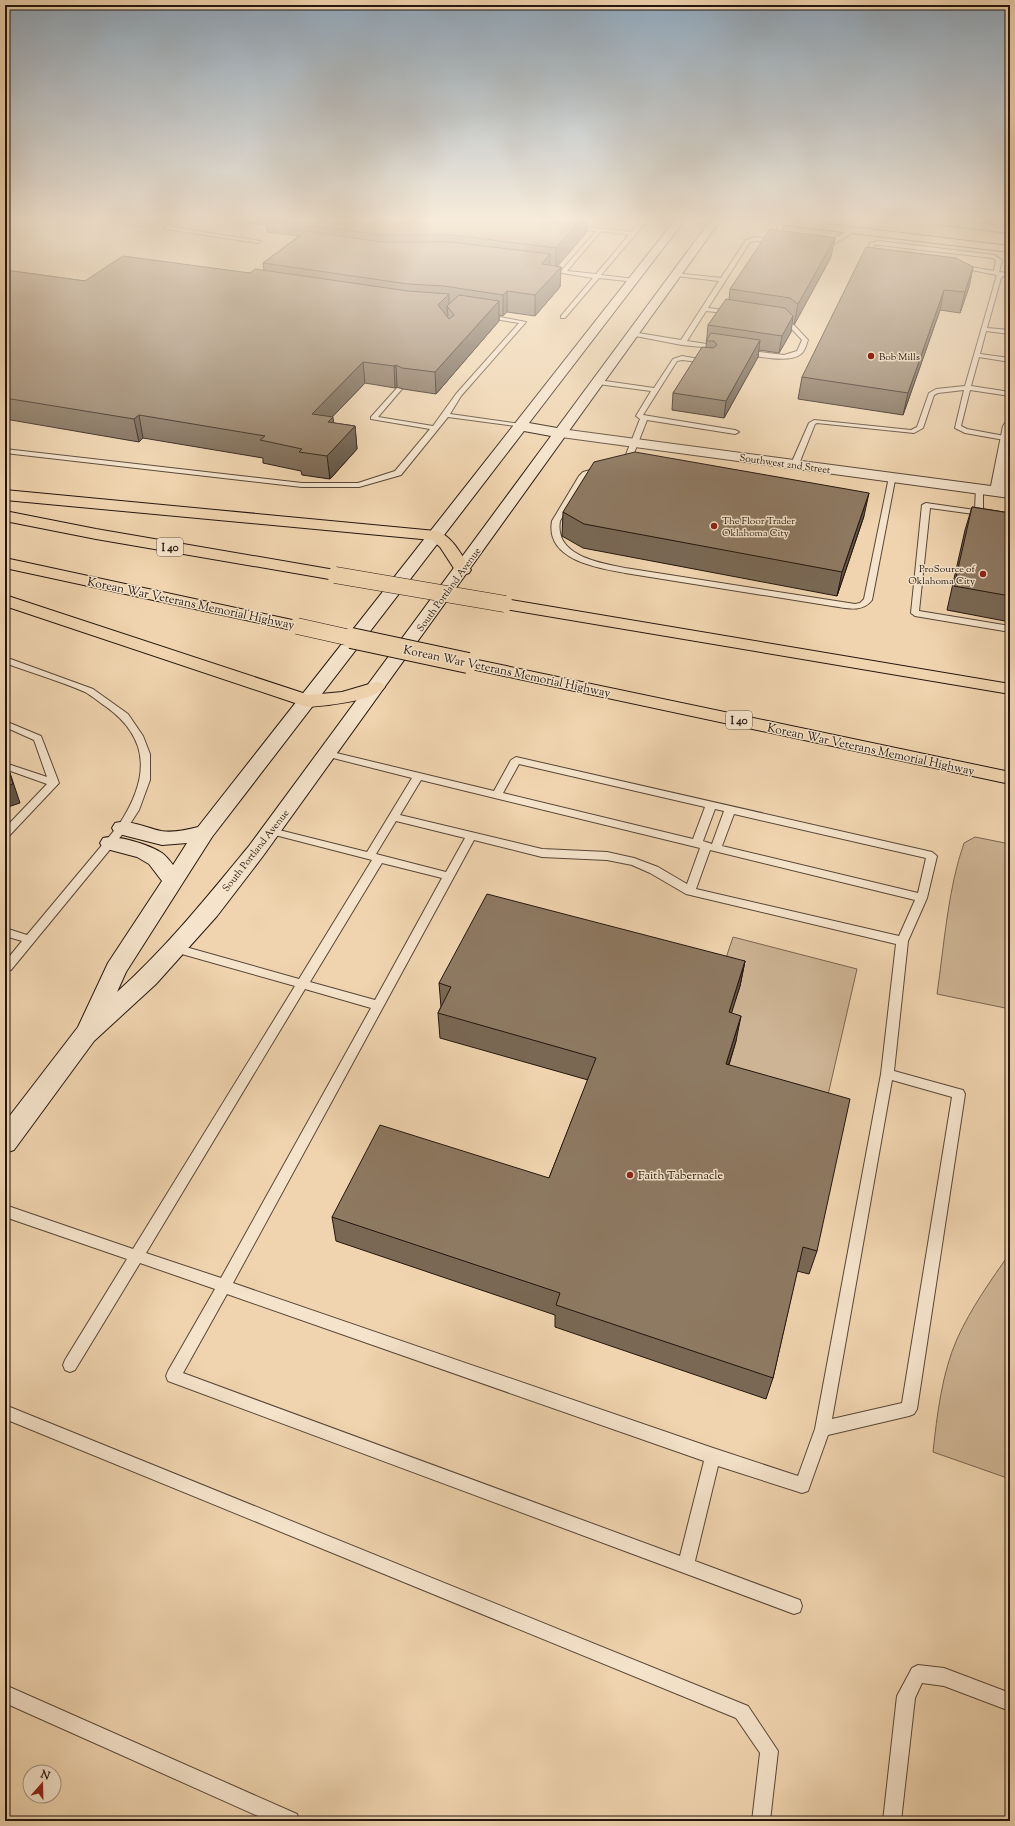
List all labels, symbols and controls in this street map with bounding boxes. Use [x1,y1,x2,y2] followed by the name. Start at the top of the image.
[879,350,920,365] place label: Bob Mills
[866,351,876,361] marker: Bob Mills
[738,451,832,478] street label: Southwest 2nd Street
[722,514,795,541] place label: The Floor Trader Oklahoma City
[709,521,719,531] marker: The Floor Trader Oklahoma City
[157,538,183,556] road number: I 40
[413,544,485,635] street label: South Portland Avenue
[908,562,976,589] place label: ProSource of Oklahoma City
[978,569,988,579] marker: ProSource of Oklahoma City
[86,573,296,635] street label: Korean War Veterans Memorial Highway
[402,641,612,703] street label: Korean War Veterans Memorial Highway
[726,711,752,729] road number: I 40
[766,719,976,781] street label: Korean War Veterans Memorial Highway
[219,806,293,895] street label: South Portland Avenue
[638,1167,724,1185] place label: Faith Tabernacle
[625,1170,635,1180] marker: Faith Tabernacle
[22,1764,62,1804] north arrow
[37,1766,52,1785] text: N

